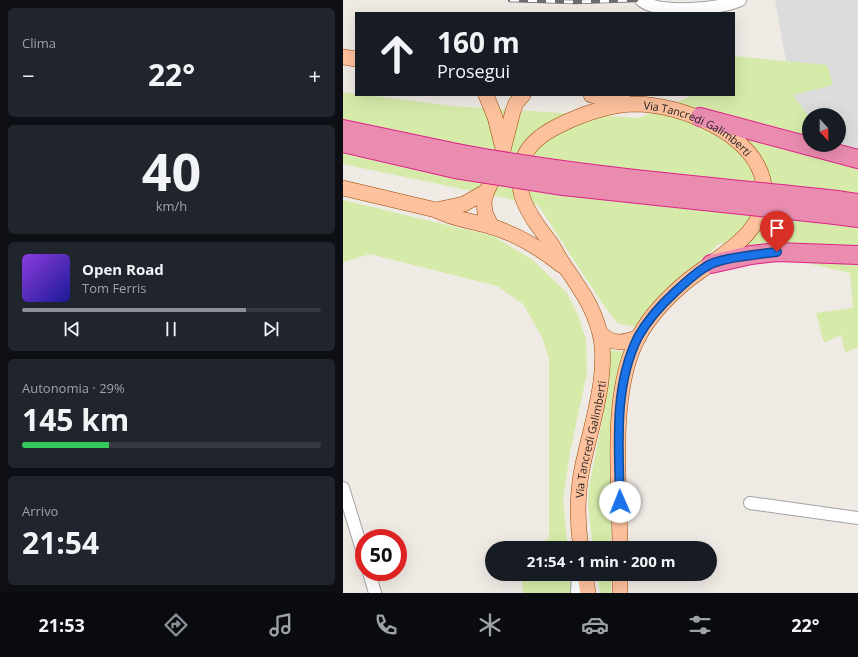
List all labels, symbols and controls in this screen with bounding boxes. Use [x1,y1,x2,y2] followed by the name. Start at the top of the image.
[437,23,520,61] text: 160 m
[371,28,423,80] icon: ahead
[22,34,56,52] text: Clima
[148,54,195,95] text: 22°
[437,59,510,83] text: Prosegui
[22,60,35,90] text: −
[308,60,321,90] text: +
[643,97,756,159] street label: Via Tancredi Galimberti
[802,108,846,152] north arrow
[802,108,846,152] map controls
[142,135,201,206] text: 40
[156,197,187,215] text: km/h
[760,211,794,252] pin
[766,217,788,239] icon: arrive
[82,259,164,279] text: Open Road
[82,279,147,297] text: Tom Ferris
[61,318,83,340] icon: previous
[160,318,182,340] icon: pause
[260,318,282,340] icon: next
[22,379,125,397] text: Autonomia · 29%
[571,380,609,498] street label: Via Tancredi Galimberti
[22,399,129,440] text: 145 km
[599,481,641,523] position arrow
[22,502,58,520] text: Arrivo
[22,522,99,563] text: 21:54
[355,529,407,581] speed limit sign: 50
[527,551,675,571] text: 21:54 · 1 min · 200 m
[162,611,190,639] icon: directions
[267,611,295,639] icon: music
[372,611,400,639] icon: phone
[476,611,504,639] icon: climate
[581,611,609,639] icon: car
[686,611,714,639] icon: filters
[38,613,85,637] text: 21:53
[791,613,820,637] text: 22°

